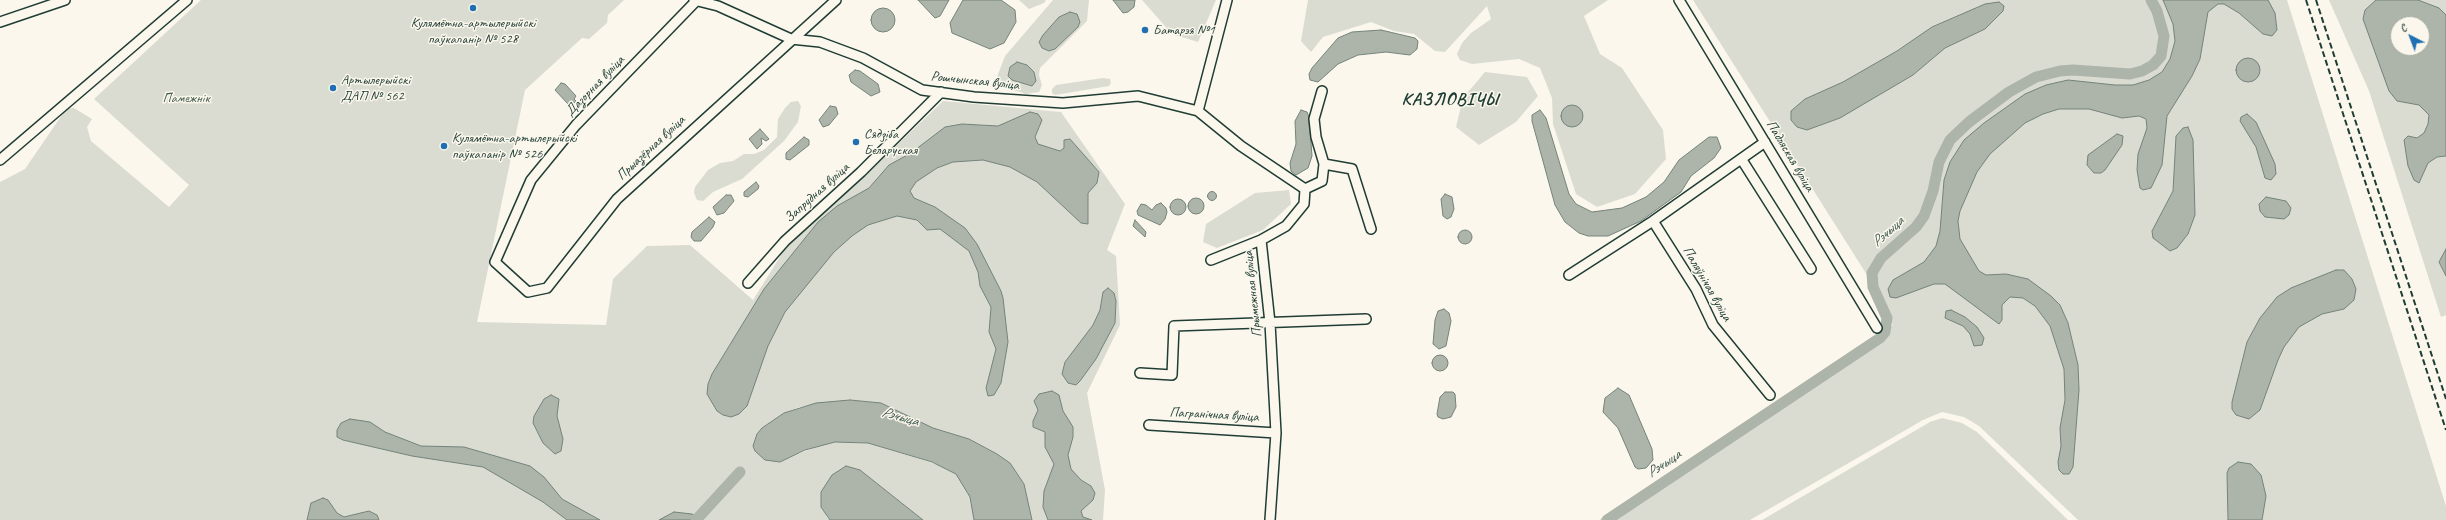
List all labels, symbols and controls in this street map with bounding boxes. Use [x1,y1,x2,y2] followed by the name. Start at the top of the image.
[468,3,478,13] marker: Кулямётна-артылерыйскі паўкапанір № 528
[411,15,535,48] place label: Кулямётна-артылерыйскі паўкапанір № 528
[2390,16,2430,56] north arrow
[2396,21,2409,35] text: С
[1153,22,1215,38] place label: Батарэя №1
[1140,25,1150,35] marker: Батарэя №1
[562,52,628,120] street label: Дазорная вуліца
[930,68,1020,94] street label: Рошчынская вуліца
[341,72,410,104] place label: Артылерыйскі ДАП № 562
[328,83,338,93] marker: Артылерыйскі ДАП № 562
[1401,89,1499,111] district label: КАЗЛОВІЧЫ
[162,90,210,106] park label: Памежнік
[613,112,689,184] street label: Прыазёрная вуліца
[1762,117,1818,195] street label: Падляская вуліца
[864,126,917,158] place label: Сядзіба Беларуская
[452,130,577,162] place label: Кулямётна-артылерыйскі паўкапанір № 526
[851,137,861,147] marker: Сядзіба Беларуская
[439,141,449,151] marker: Кулямётна-артылерыйскі паўкапанір № 526
[781,160,853,226] street label: Запрудная вуліца
[1868,213,1908,251] water label: Рэчыца
[1679,244,1735,324] street label: Паляўнічая вуліца
[1240,250,1266,338] street label: Прымежная вуліца
[880,403,920,431] water label: Рэчыца
[1169,404,1259,426] street label: Пагранічная вуліца
[1644,446,1684,482] water label: Рэчыца

